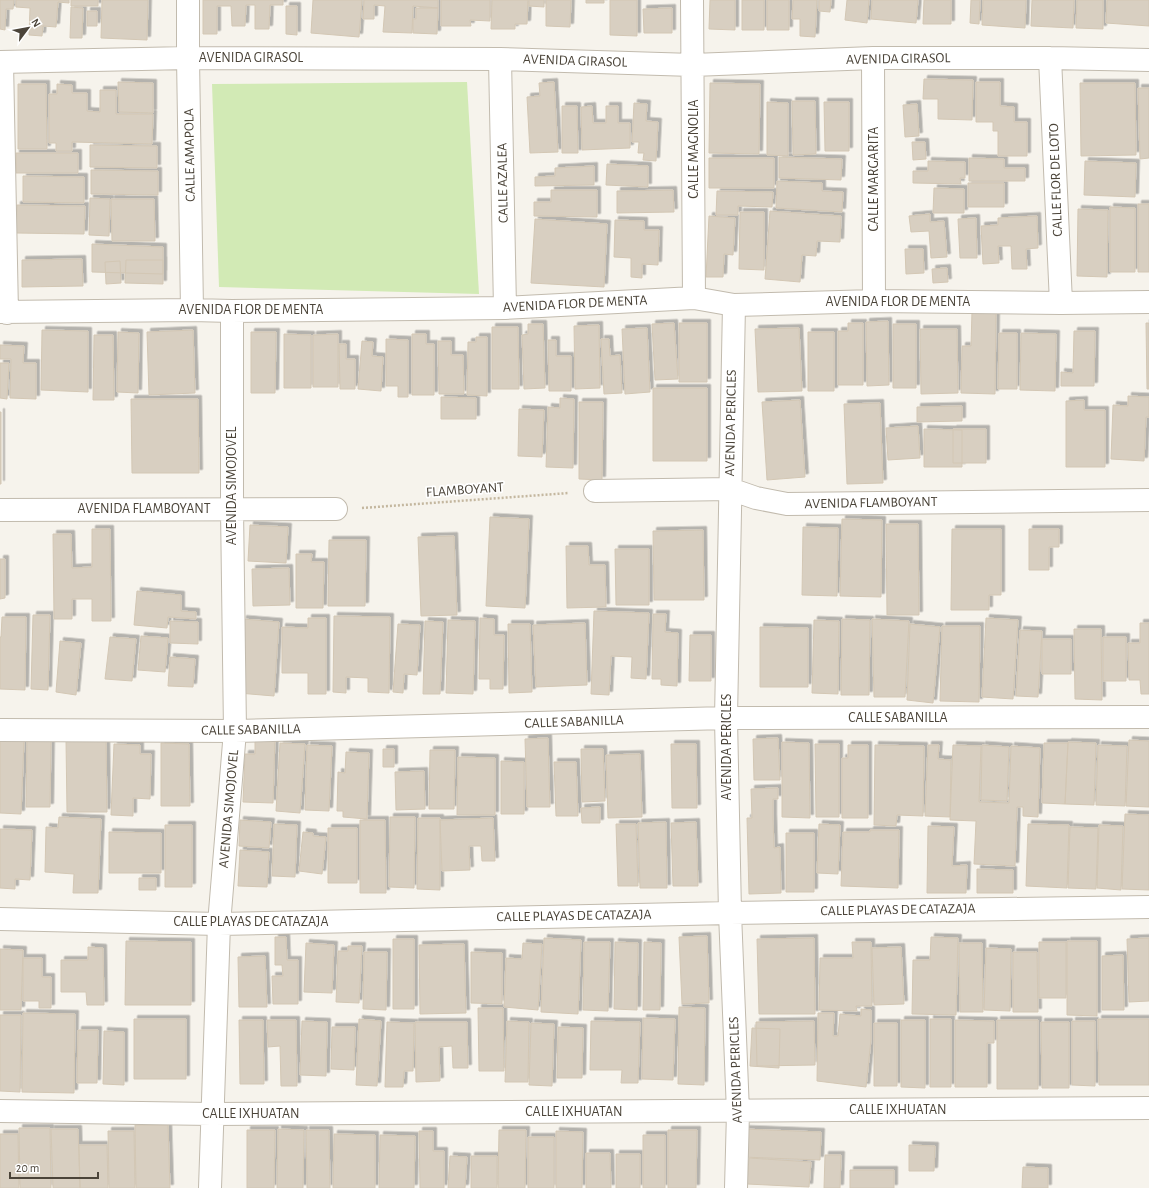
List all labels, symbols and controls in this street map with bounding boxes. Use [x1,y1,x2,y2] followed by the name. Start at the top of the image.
[8,8,48,48] north arrow
[29,17,43,29] text: N
[199,51,303,65] street label: AVENIDA GIRASOL
[846,51,950,67] street label: AVENIDA GIRASOL
[523,52,628,70] street label: AVENIDA GIRASOL
[687,99,701,199] street label: CALLE MAGNOLIA
[182,108,198,202] street label: CALLE AMAPOLA
[1047,123,1065,237] street label: CALLE FLOR DE LOTO
[867,127,881,231] street label: CALLE MARGARITA
[495,143,511,223] street label: CALLE AZALEA
[502,293,648,315] street label: AVENIDA FLOR DE MENTA
[826,295,970,309] street label: AVENIDA FLOR DE MENTA
[179,303,323,317] street label: AVENIDA FLOR DE MENTA
[723,370,739,476] street label: AVENIDA PERICLES
[225,427,239,545] street label: AVENIDA SIMOJOVEL
[426,480,505,500] street label: FLAMBOYANT
[804,495,938,511] street label: AVENIDA FLAMBOYANT
[78,502,211,516] street label: AVENIDA FLAMBOYANT
[720,694,734,800] street label: AVENIDA PERICLES
[848,711,948,725] street label: CALLE SABANILLA
[524,713,624,731] street label: CALLE SABANILLA
[201,722,301,738] street label: CALLE SABANILLA
[217,749,241,869] street label: AVENIDA SIMOJOVEL
[820,902,976,918] street label: CALLE PLAYAS DE CATAZAJA
[496,908,652,924] street label: CALLE PLAYAS DE CATAZAJA
[173,915,329,929] street label: CALLE PLAYAS DE CATAZAJA
[727,1016,745,1124] street label: AVENIDA PERICLES
[849,1103,947,1117] street label: CALLE IXHUATAN
[525,1105,623,1119] street label: CALLE IXHUATAN
[202,1107,300,1121] street label: CALLE IXHUATAN
[10,1154,98,1180] scale bar
[16,1162,39,1174] text: 20 m

